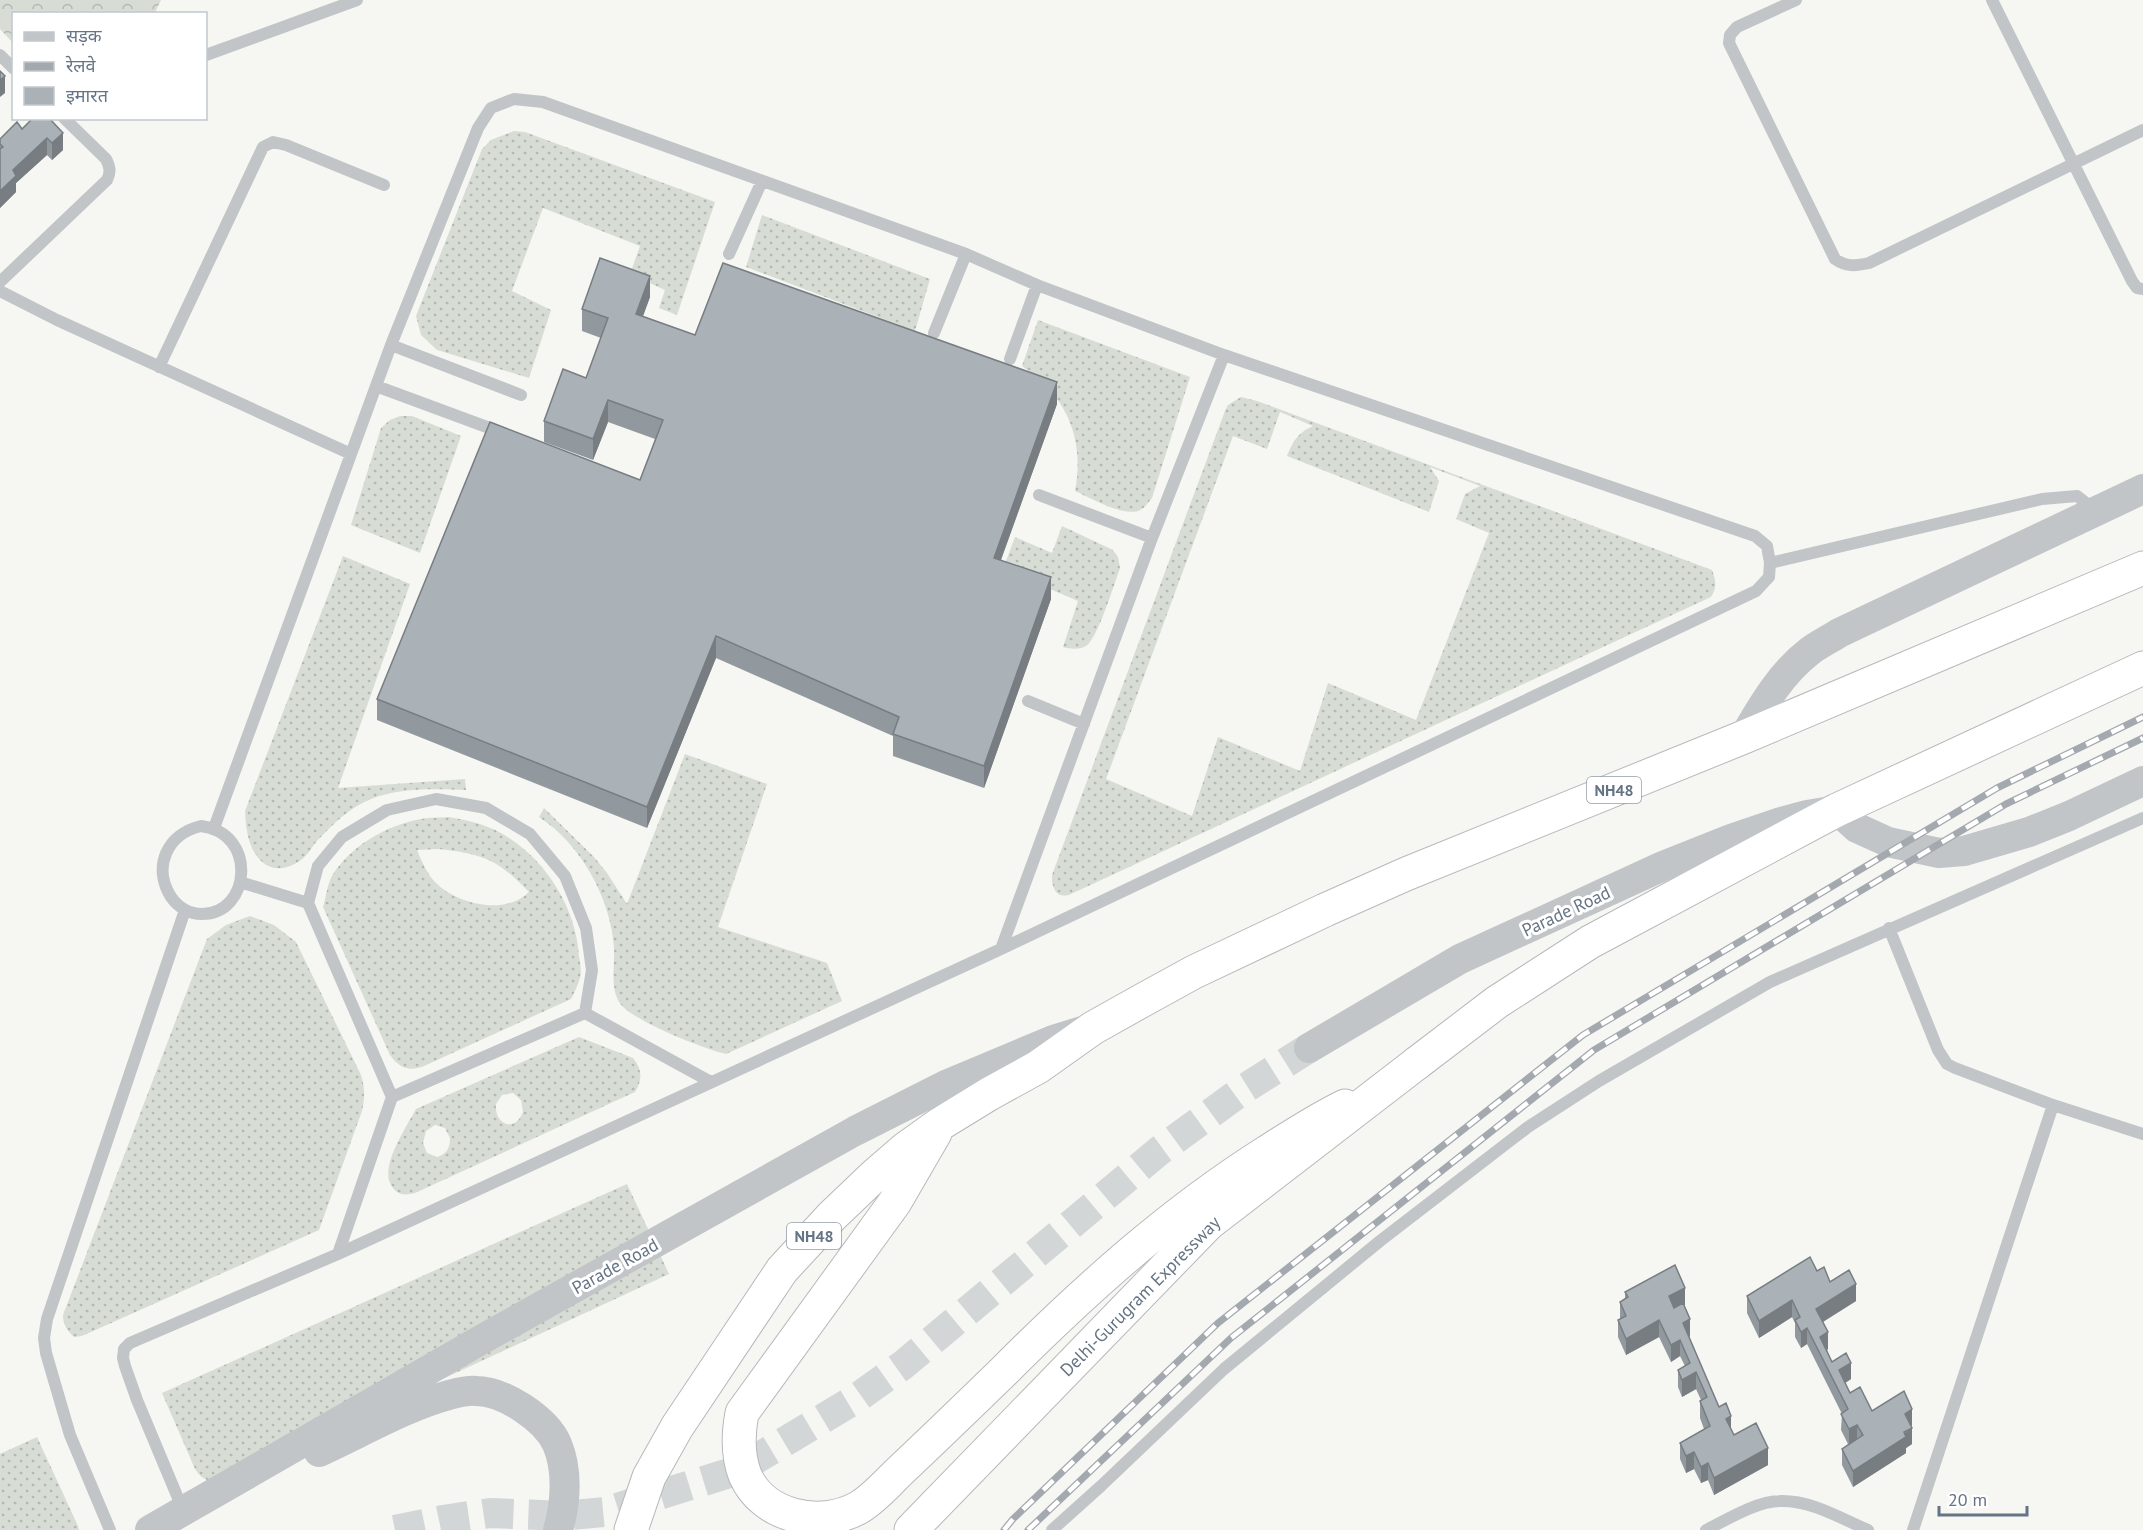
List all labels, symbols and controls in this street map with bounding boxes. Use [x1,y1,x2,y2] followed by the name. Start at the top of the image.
[12,12,207,120] legend
[66,24,103,47] text: सड़क
[65,54,97,77] text: रेलवे
[66,84,109,107] text: इमारत
[1587,777,1641,803] road number: NH48
[1518,880,1614,942] street label: Parade Road
[1055,1210,1226,1381] street label: Delhi-Gurugram Expressway
[787,1223,841,1249] road number: NH48
[568,1233,662,1299] street label: Parade Road
[1939,1479,2028,1517] scale bar
[1948,1488,1987,1511] text: 20 m

